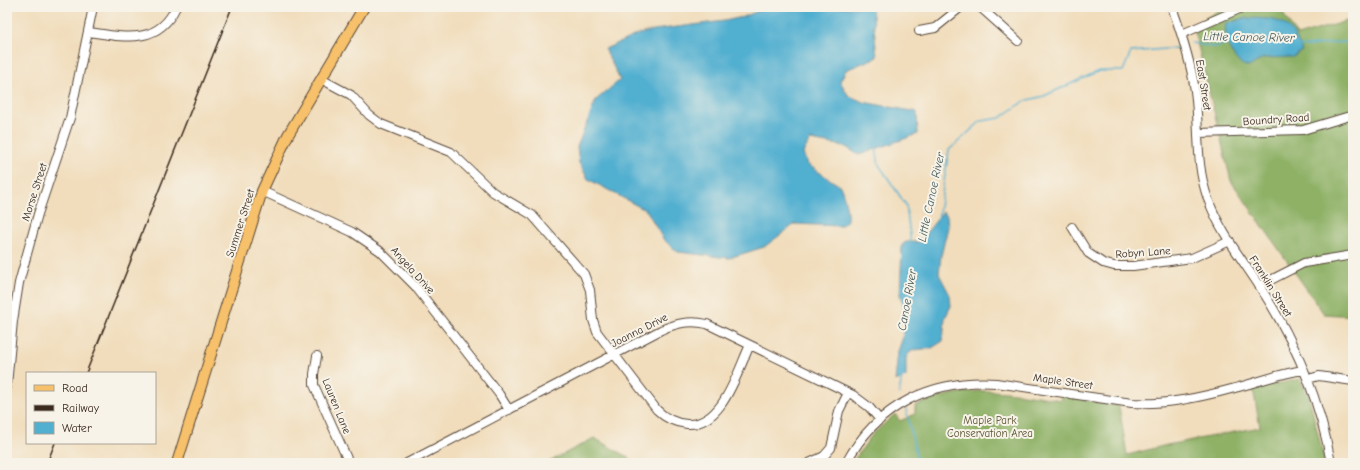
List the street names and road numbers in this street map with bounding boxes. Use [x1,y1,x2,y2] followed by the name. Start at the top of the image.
[1193,59,1214,112] street label: East Street
[1242,111,1310,128] street label: Boundry Road
[19,160,50,223] street label: Morse Street
[223,187,258,259] street label: Summer Street
[388,244,438,297] street label: Angela Drive
[1115,244,1172,261] street label: Robyn Lane
[1247,253,1295,320] street label: Franklin Street
[609,310,670,350] street label: Joanna Drive
[1032,371,1094,392] street label: Maple Street
[320,377,354,436] street label: Lauren Lane

